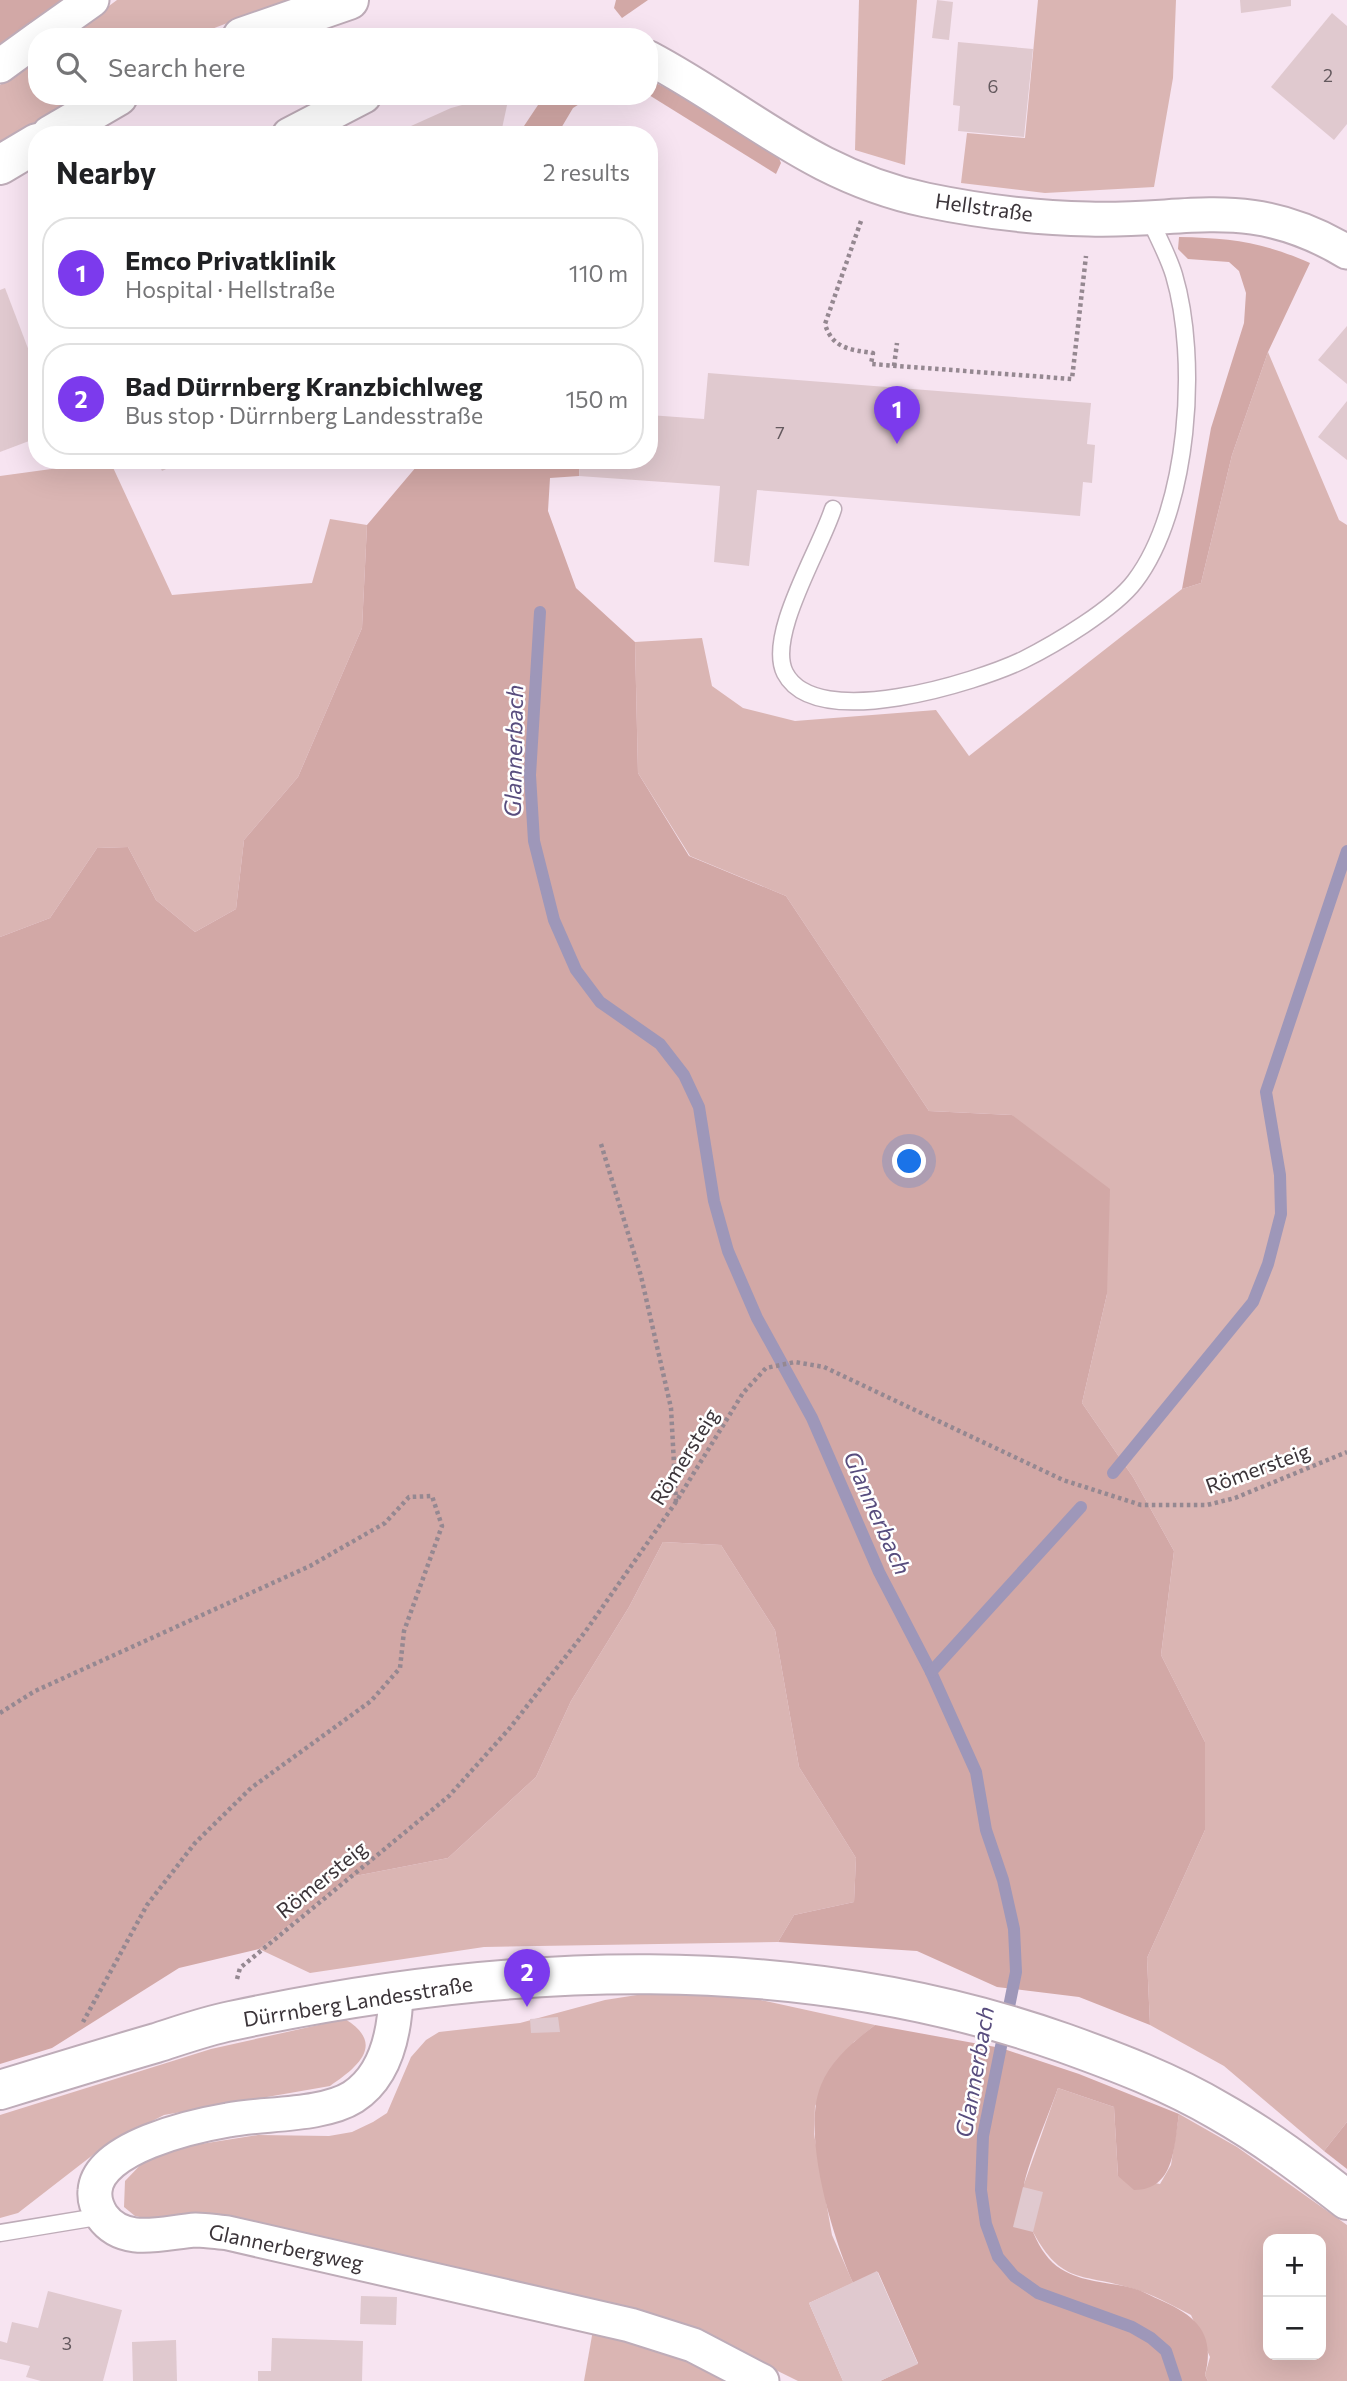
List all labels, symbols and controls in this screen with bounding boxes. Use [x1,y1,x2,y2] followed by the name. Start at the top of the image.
[28,28,658,105] search box
[52,48,90,86] icon: search
[108,51,246,82] text: Search here
[1323,64,1333,86] house number: 2
[988,75,998,97] house number: 6
[56,153,156,190] text: Nearby
[543,158,630,186] text: 2 results
[934,187,1035,226] street label: Hellstraße
[125,244,336,275] text: Emco Privatklinik
[76,259,86,287] text: 1
[569,259,628,287] text: 110 m
[125,275,335,303] text: Hospital · Hellstraße
[125,370,483,401] text: Bad Dürrnberg Kranzbichlweg
[74,385,88,413] text: 2
[565,385,628,413] text: 150 m
[874,386,920,444] pin: 1
[125,401,483,429] text: Bus stop · Dürrnberg Landesstraße
[775,421,785,443] house number: 7
[498,684,528,818] water label: Glannerbach
[892,1144,926,1178] your location
[644,1403,723,1509] street label: Römersteig
[1202,1437,1313,1498] street label: Römersteig
[838,1446,918,1579] water label: Glannerbach
[271,1835,371,1923] street label: Römersteig
[504,1949,550,2007] pin: 2
[241,1970,474,2031] street label: Dürrnberg Landesstraße
[949,2004,999,2140] water label: Glannerbach
[207,2218,366,2275] street label: Glannerbergweg
[1263,2234,1326,2360] map controls
[1263,2234,1326,2297] button: +
[1263,2297,1326,2360] button: −
[62,2332,72,2354] house number: 3

